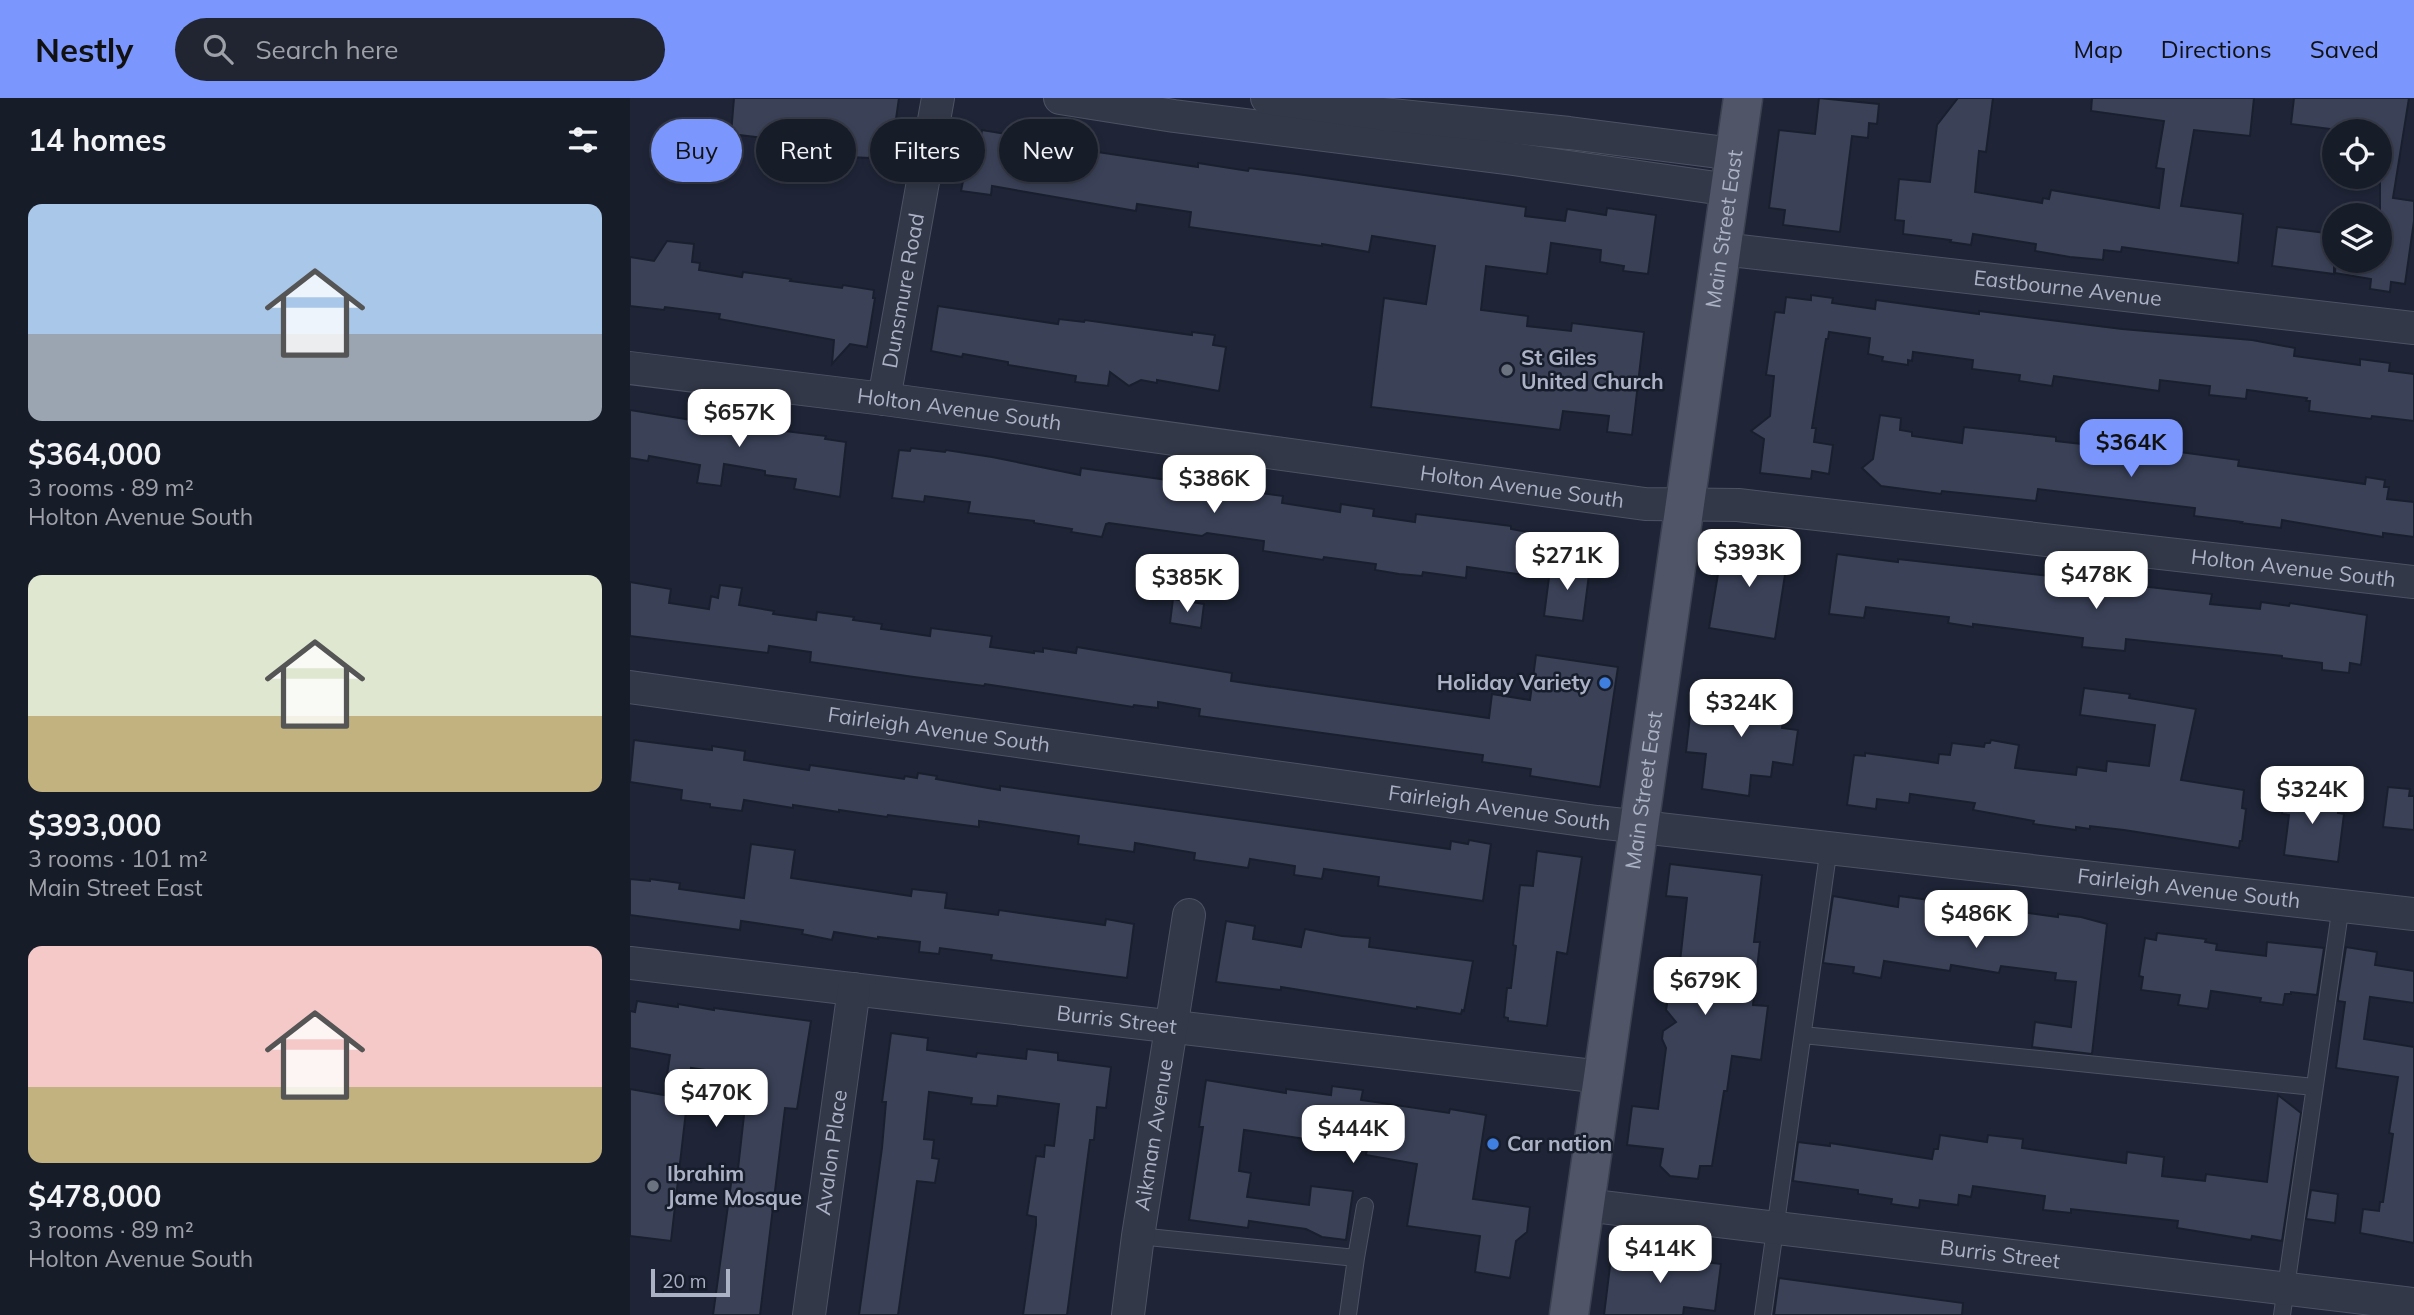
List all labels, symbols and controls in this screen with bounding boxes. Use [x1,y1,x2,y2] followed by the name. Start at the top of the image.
[175,18,665,81] search box
[35,29,133,70] text: Nestly
[199,30,237,68] icon: search
[255,33,398,66] text: Search here
[2073,34,2123,64] text: Map
[2161,34,2272,64] text: Directions
[2310,34,2379,64] text: Saved
[651,119,742,182] chip: Buy
[756,119,856,182] chip: Rent
[870,119,985,182] chip: Filters
[999,119,1098,182] chip: New
[2322,119,2392,273] map controls
[2322,119,2392,189] button: locate
[28,121,167,159] text: 14 homes
[564,121,602,159] icon: filters
[1699,148,1747,310] street label: Main Street East
[2322,203,2392,273] button: layers
[876,211,929,370] street label: Dunsmure Road
[252,250,378,376] icon: home
[1972,264,2163,311] street label: Eastbourne Avenue
[1521,344,1664,394] place label: St Giles United Church
[1499,362,1515,378] marker: St Giles United Church
[856,382,1063,435] street label: Holton Avenue South
[690,390,788,449] pin: $657K
[704,397,774,426] text: $657K
[2082,420,2180,479] pin: $364K
[2096,427,2166,456] text: $364K
[28,435,161,473] text: $364,000
[1165,456,1263,515] pin: $386K
[1419,459,1626,513] street label: Holton Avenue South
[1179,463,1249,492] text: $386K
[28,473,194,502] text: 3 rooms · 89 m²
[28,502,253,531] text: Holton Avenue South
[1700,530,1798,589] pin: $393K
[1518,532,1616,592] pin: $271K
[1714,537,1784,566] text: $393K
[1532,540,1602,569] text: $271K
[2190,543,2397,592] street label: Holton Avenue South
[2047,552,2145,611] pin: $478K
[1138,554,1236,614] pin: $385K
[2061,559,2131,588] text: $478K
[1152,562,1222,591] text: $385K
[252,621,378,747] icon: home
[1437,669,1592,695] place label: Holiday Variety
[1597,675,1613,691] marker: Holiday Variety
[1692,680,1790,739] pin: $324K
[1706,687,1776,716] text: $324K
[826,701,1052,758] street label: Fairleigh Avenue South
[1619,709,1667,871] street label: Main Street East
[2263,766,2361,826] pin: $324K
[2277,774,2347,803] text: $324K
[1387,779,1612,835] street label: Fairleigh Avenue South
[28,806,161,844] text: $393,000
[28,844,208,873] text: 3 rooms · 101 m²
[2076,862,2302,913] street label: Fairleigh Avenue South
[28,873,203,902] text: Main Street East
[1927,890,2025,950] pin: $486K
[1941,898,2011,927] text: $486K
[1656,958,1754,1017] pin: $679K
[1670,965,1740,994] text: $679K
[252,992,378,1118] icon: home
[1055,999,1178,1039] street label: Burris Street
[1128,1057,1178,1212] street label: Aikman Avenue
[667,1070,765,1129] pin: $470K
[681,1077,751,1106] text: $470K
[809,1088,852,1217] street label: Avalon Place
[1304,1105,1402,1165] pin: $444K
[1318,1113,1388,1142] text: $444K
[1507,1130,1612,1156] place label: Car nation
[1485,1136,1501,1152] marker: Car nation
[667,1160,802,1210] place label: Ibrahim Jame Mosque
[28,1177,161,1215] text: $478,000
[645,1178,661,1194] marker: Ibrahim Jame Mosque
[28,1215,194,1244] text: 3 rooms · 89 m²
[1611,1226,1709,1285] pin: $414K
[1625,1233,1695,1262] text: $414K
[1939,1234,2062,1274] street label: Burris Street
[28,1244,253,1273] text: Holton Avenue South
[651,1266,730,1298] scale bar
[662,1269,706,1293] text: 20 m

